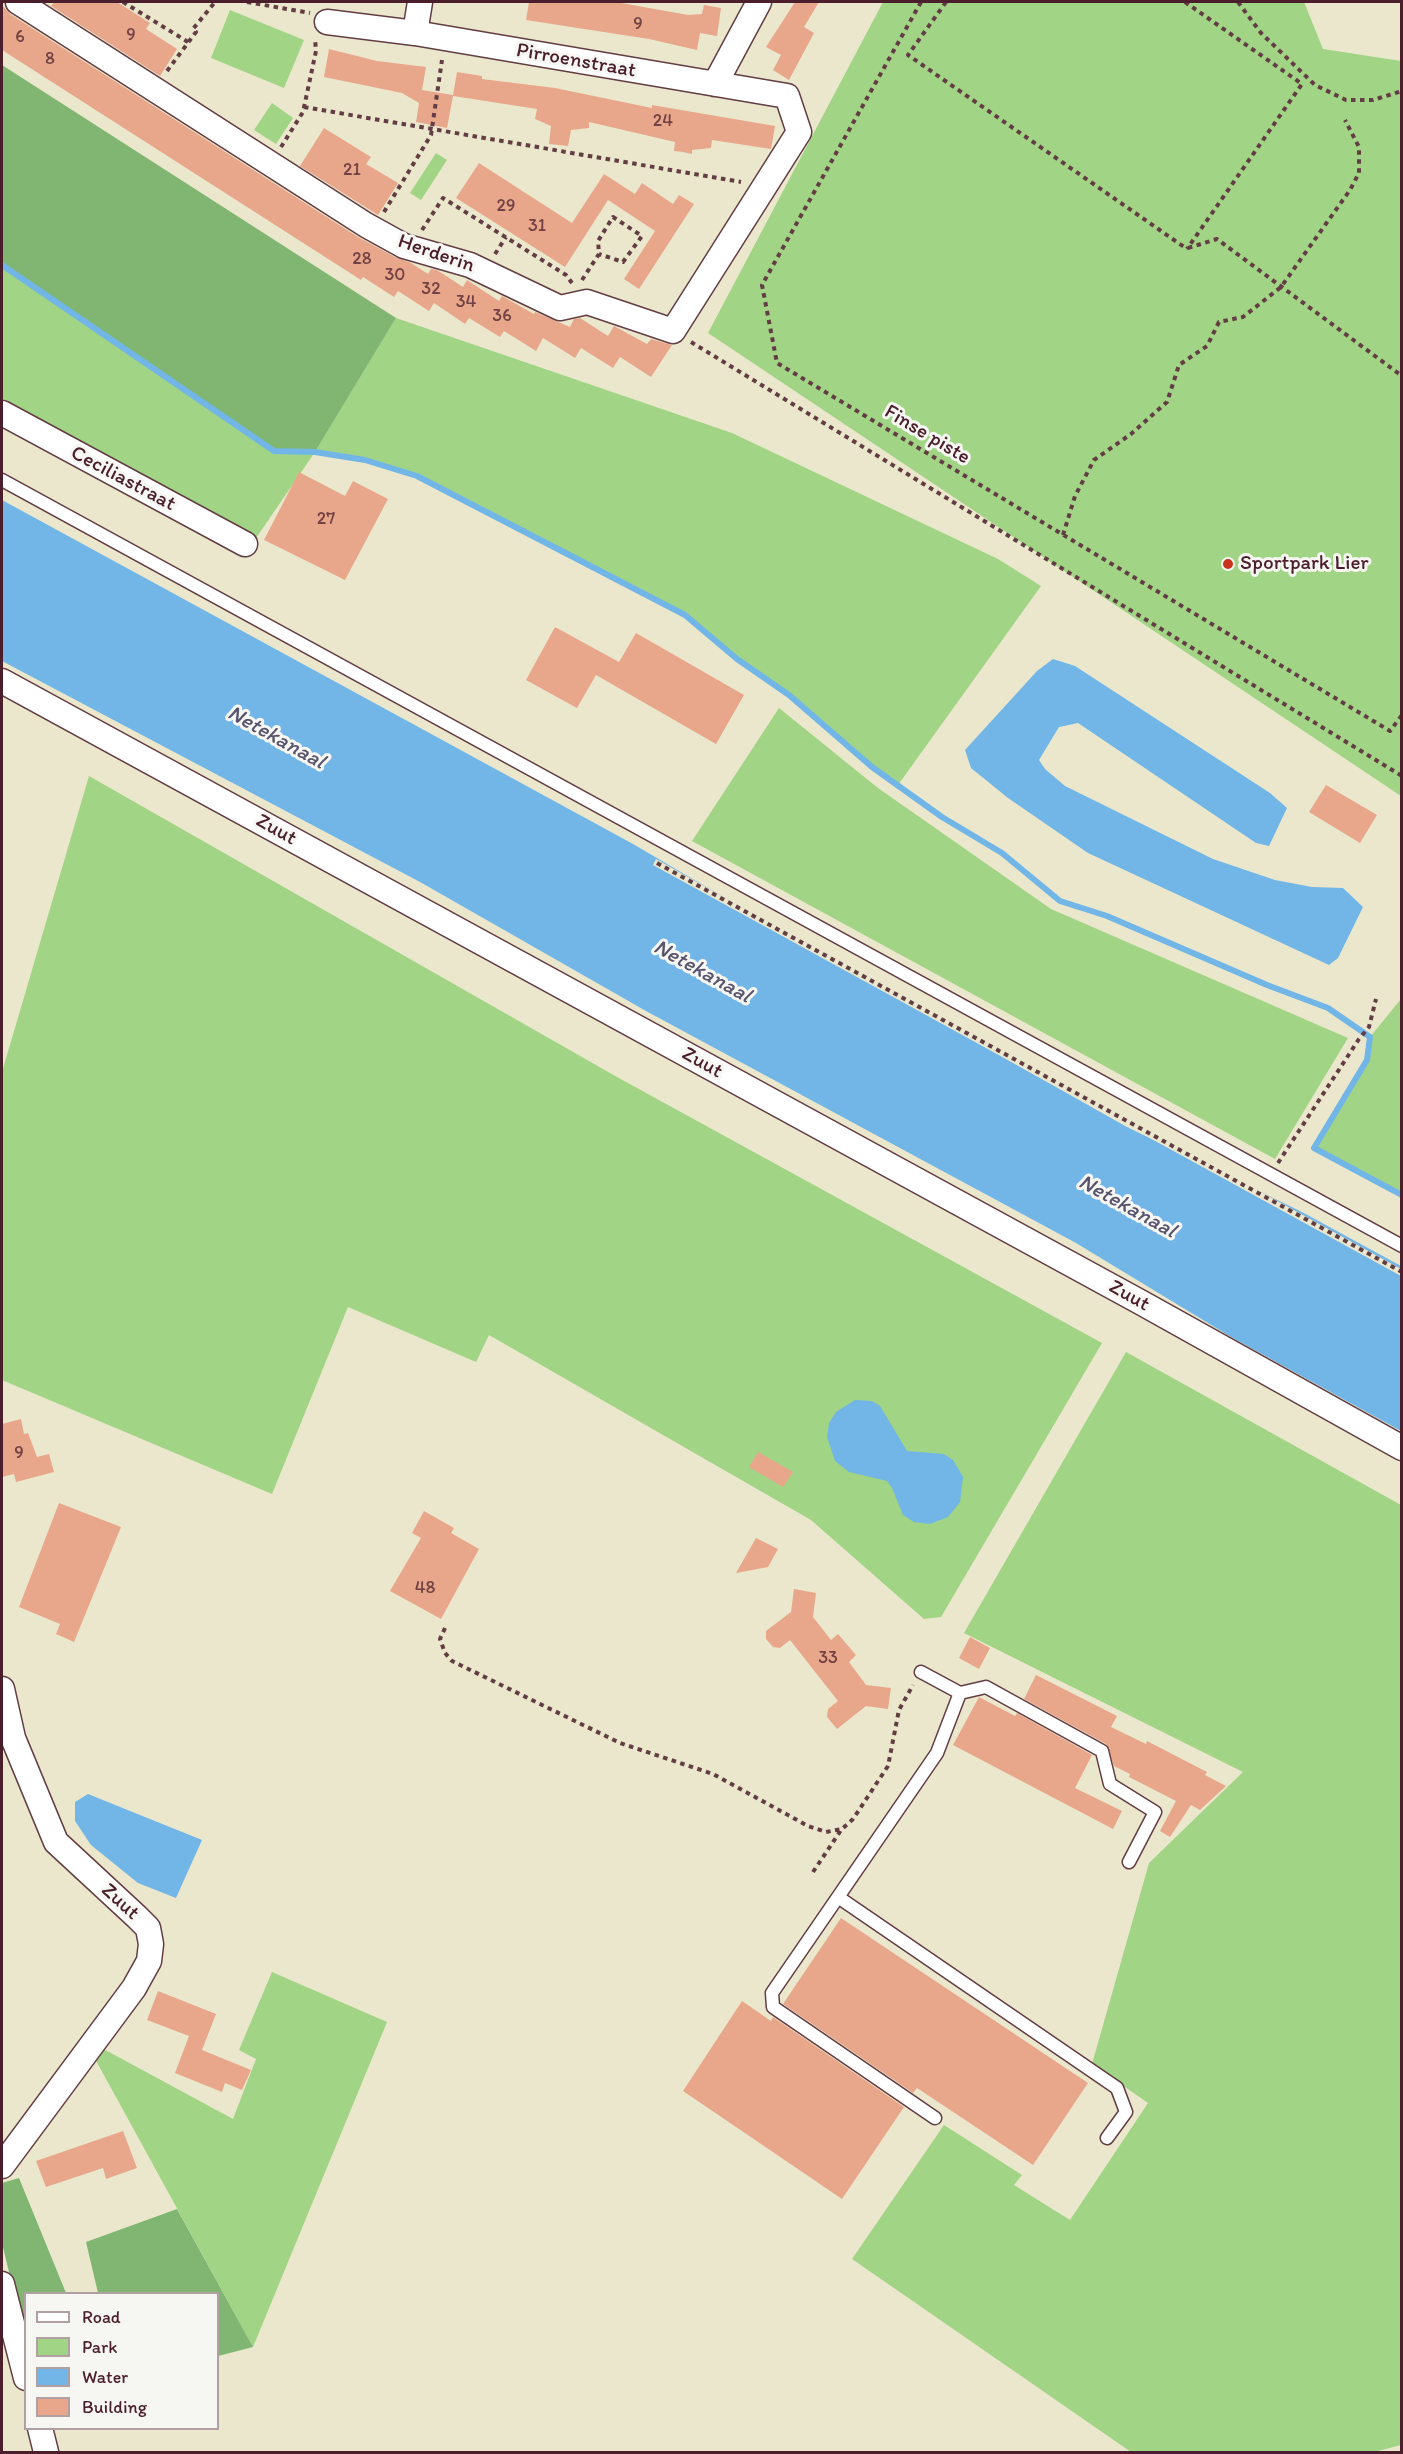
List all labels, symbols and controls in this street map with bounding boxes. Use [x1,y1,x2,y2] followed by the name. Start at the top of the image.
[633,13,643,35] house number: 9
[126,24,136,46] house number: 9
[15,26,25,48] house number: 6
[514,38,638,84] street label: Pirroenstraat
[45,48,55,70] house number: 8
[653,110,673,132] house number: 24
[343,159,361,181] house number: 21
[497,195,515,217] house number: 29
[528,215,546,237] house number: 31
[394,229,478,279] street label: Herderin
[352,248,372,270] house number: 28
[385,264,405,286] house number: 30
[421,278,441,300] house number: 32
[456,291,476,313] house number: 34
[492,305,512,327] house number: 36
[879,400,975,470] street label: Finse piste
[66,441,180,517] street label: Ceciliastraat
[317,508,335,530] house number: 27
[1240,551,1369,577] place label: Sportpark Lier
[1221,557,1235,571] marker: Sportpark Lier
[223,700,329,776] water label: Netekanaal
[251,809,301,851] street label: Zuut
[649,934,755,1010] water label: Netekanaal
[677,1042,727,1084] street label: Zuut
[1074,1169,1180,1245] water label: Netekanaal
[1104,1275,1154,1317] street label: Zuut
[14,1442,24,1464] house number: 9
[415,1577,435,1599] house number: 48
[818,1647,838,1669] house number: 33
[96,1878,144,1926] street label: Zuut
[24,2292,219,2430] legend
[82,2306,121,2328] text: Road
[82,2336,117,2358] text: Park
[82,2366,128,2388] text: Water
[82,2396,147,2418] text: Building

